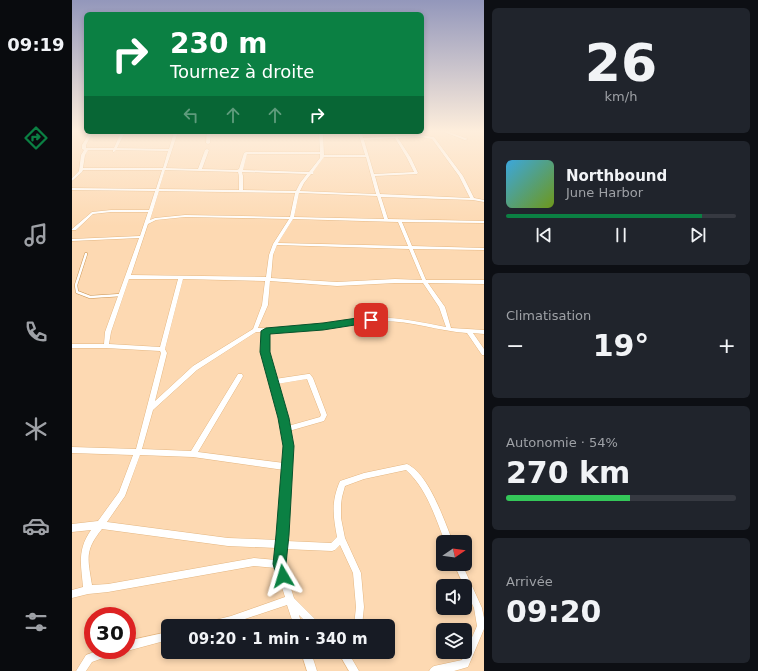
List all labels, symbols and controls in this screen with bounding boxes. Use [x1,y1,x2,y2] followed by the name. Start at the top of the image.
[170,27,267,60] text: 230 m
[104,28,156,80] icon: right
[585,33,657,93] text: 26
[7,34,65,55] text: 09:19
[170,61,314,82] text: Tournez à droite
[605,89,637,104] text: km/h
[180,104,202,126] icon: left
[222,104,244,126] icon: ahead
[264,104,286,126] icon: ahead
[306,104,328,126] icon: right
[22,124,50,152] icon: directions
[566,167,667,185] text: Northbound
[566,185,643,200] text: June Harbor
[22,221,50,249] icon: music
[533,224,555,246] icon: previous
[610,224,632,246] icon: pause
[687,224,709,246] icon: next
[354,303,388,337] pin
[506,308,591,323] text: Climatisation
[360,309,382,331] icon: arrive
[22,318,50,346] icon: phone
[593,328,649,363] text: 19°
[506,333,524,358] text: −
[718,333,736,358] text: +
[22,415,50,443] icon: climate
[506,435,618,450] text: Autonomie · 54%
[506,455,630,490] text: 270 km
[22,512,50,540] icon: car
[436,535,472,571] north arrow
[436,535,472,659] map controls
[262,555,304,597] position arrow
[506,574,553,589] text: Arrivée
[436,579,472,615] button: sound
[506,594,602,629] text: 09:20
[84,607,136,659] speed limit sign: 30
[22,608,50,636] icon: filters
[436,623,472,659] button: layers
[188,630,368,648] text: 09:20 · 1 min · 340 m

